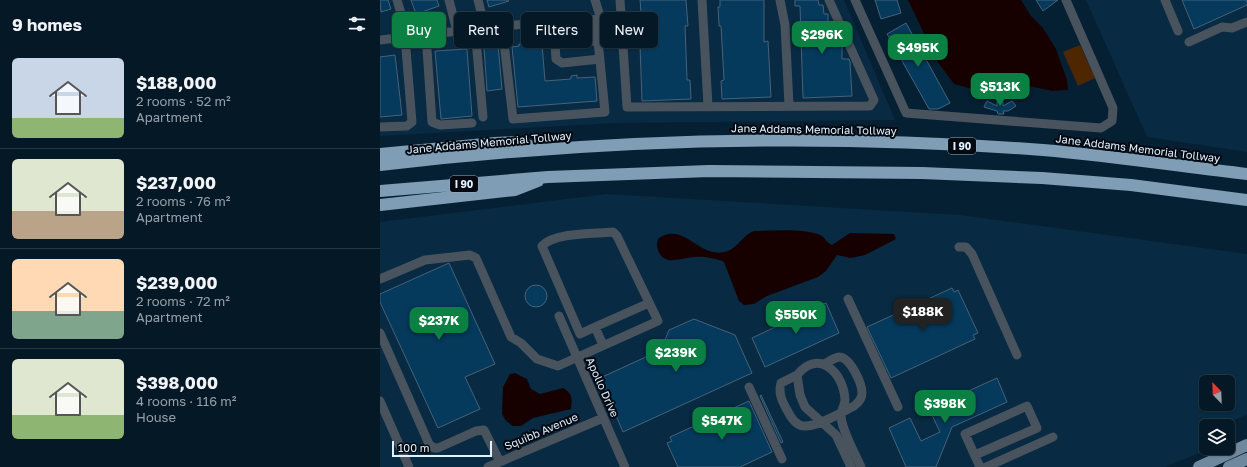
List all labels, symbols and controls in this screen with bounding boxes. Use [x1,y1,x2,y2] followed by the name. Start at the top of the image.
[392,12,446,48] chip: Buy
[454,12,513,48] chip: Rent
[521,12,592,48] chip: Filters
[600,12,658,48] chip: New
[346,13,368,35] icon: filters
[12,14,82,35] text: 9 homes
[794,21,850,55] pin: $296K
[801,26,843,42] text: $296K
[890,34,946,68] pin: $495K
[897,39,939,55] text: $495K
[136,72,217,93] text: $188,000
[972,73,1028,107] pin: $513K
[44,74,92,122] icon: home
[980,78,1020,94] text: $513K
[136,93,231,109] text: 2 rooms · 52 m²
[136,109,203,125] text: Apartment
[731,121,897,137] street label: Jane Addams Memorial Tollway
[406,128,572,156] street label: Jane Addams Memorial Tollway
[1055,131,1221,165] street label: Jane Addams Memorial Tollway
[948,138,976,154] road number: I 90
[136,172,216,193] text: $237,000
[44,175,92,223] icon: home
[450,176,478,192] road number: I 90
[136,193,230,209] text: 2 rooms · 76 m²
[136,209,203,225] text: Apartment
[136,272,218,293] text: $239,000
[44,275,92,323] icon: home
[136,293,230,309] text: 2 rooms · 72 m²
[895,298,951,332] pin: $188K
[768,301,824,335] pin: $550K
[902,303,944,319] text: $188K
[775,306,817,322] text: $550K
[411,307,467,341] pin: $237K
[136,309,203,325] text: Apartment
[418,312,460,328] text: $237K
[648,339,704,373] pin: $239K
[655,344,697,360] text: $239K
[584,355,622,419] street label: Apollo Drive
[136,372,218,393] text: $398,000
[44,375,92,423] icon: home
[1199,375,1235,411] north arrow
[1199,375,1235,455] map controls
[917,390,973,424] pin: $398K
[136,393,236,409] text: 4 rooms · 116 m²
[924,395,966,411] text: $398K
[694,407,750,441] pin: $547K
[136,409,176,425] text: House
[502,410,580,452] street label: Squibb Avenue
[701,412,743,428] text: $547K
[1199,419,1235,455] button: layers
[392,439,492,458] scale bar
[398,441,429,454] text: 100 m

